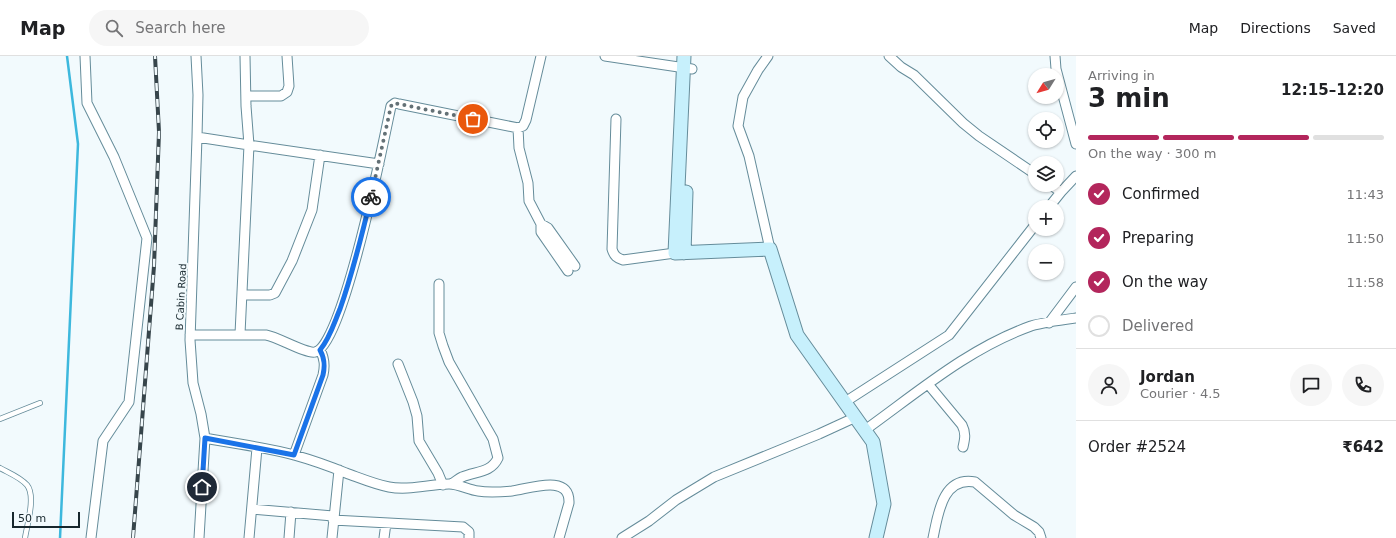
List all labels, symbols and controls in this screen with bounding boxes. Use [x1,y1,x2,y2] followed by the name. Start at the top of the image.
[89,10,369,46] search box
[20,17,65,39] text: Map
[103,17,125,39] icon: search
[135,19,225,37] text: Search here
[1189,20,1218,36] text: Map
[1240,20,1311,36] text: Directions
[1333,20,1376,36] text: Saved
[1028,68,1064,104] north arrow
[1028,68,1064,280] map controls
[1088,68,1155,83] text: Arriving in
[1281,81,1384,99] text: 12:15–12:20
[1088,83,1170,113] text: 3 min
[456,102,490,136] pin
[462,108,484,130] icon: bag
[1028,112,1064,148] button: locate
[1088,146,1216,161] text: On the way · 300 m
[1028,156,1064,192] button: layers
[351,177,391,217] courier
[1088,183,1110,205] icon: check
[1122,185,1200,203] text: Confirmed
[360,186,382,208] icon: bike
[1347,187,1384,202] text: 11:43
[1028,200,1064,236] button: +
[1088,227,1110,249] icon: check
[1122,229,1194,247] text: Preparing
[1347,231,1384,246] text: 11:50
[1028,244,1064,280] button: −
[174,263,188,331] street label: B Cabin Road
[1088,271,1110,293] icon: check
[1122,273,1208,291] text: On the way
[1347,275,1384,290] text: 11:58
[1122,317,1194,335] text: Delivered
[1088,364,1130,406] button: person
[1290,364,1332,406] button: chat
[1342,364,1384,406] button: phone
[1140,368,1195,386] text: Jordan
[1140,386,1221,401] text: Courier · 4.5
[1088,438,1186,456] text: Order #2524
[1342,438,1384,456] text: ₹642
[185,470,219,504] pin
[191,476,213,498] icon: home
[12,510,80,529] scale bar
[18,512,46,525] text: 50 m

